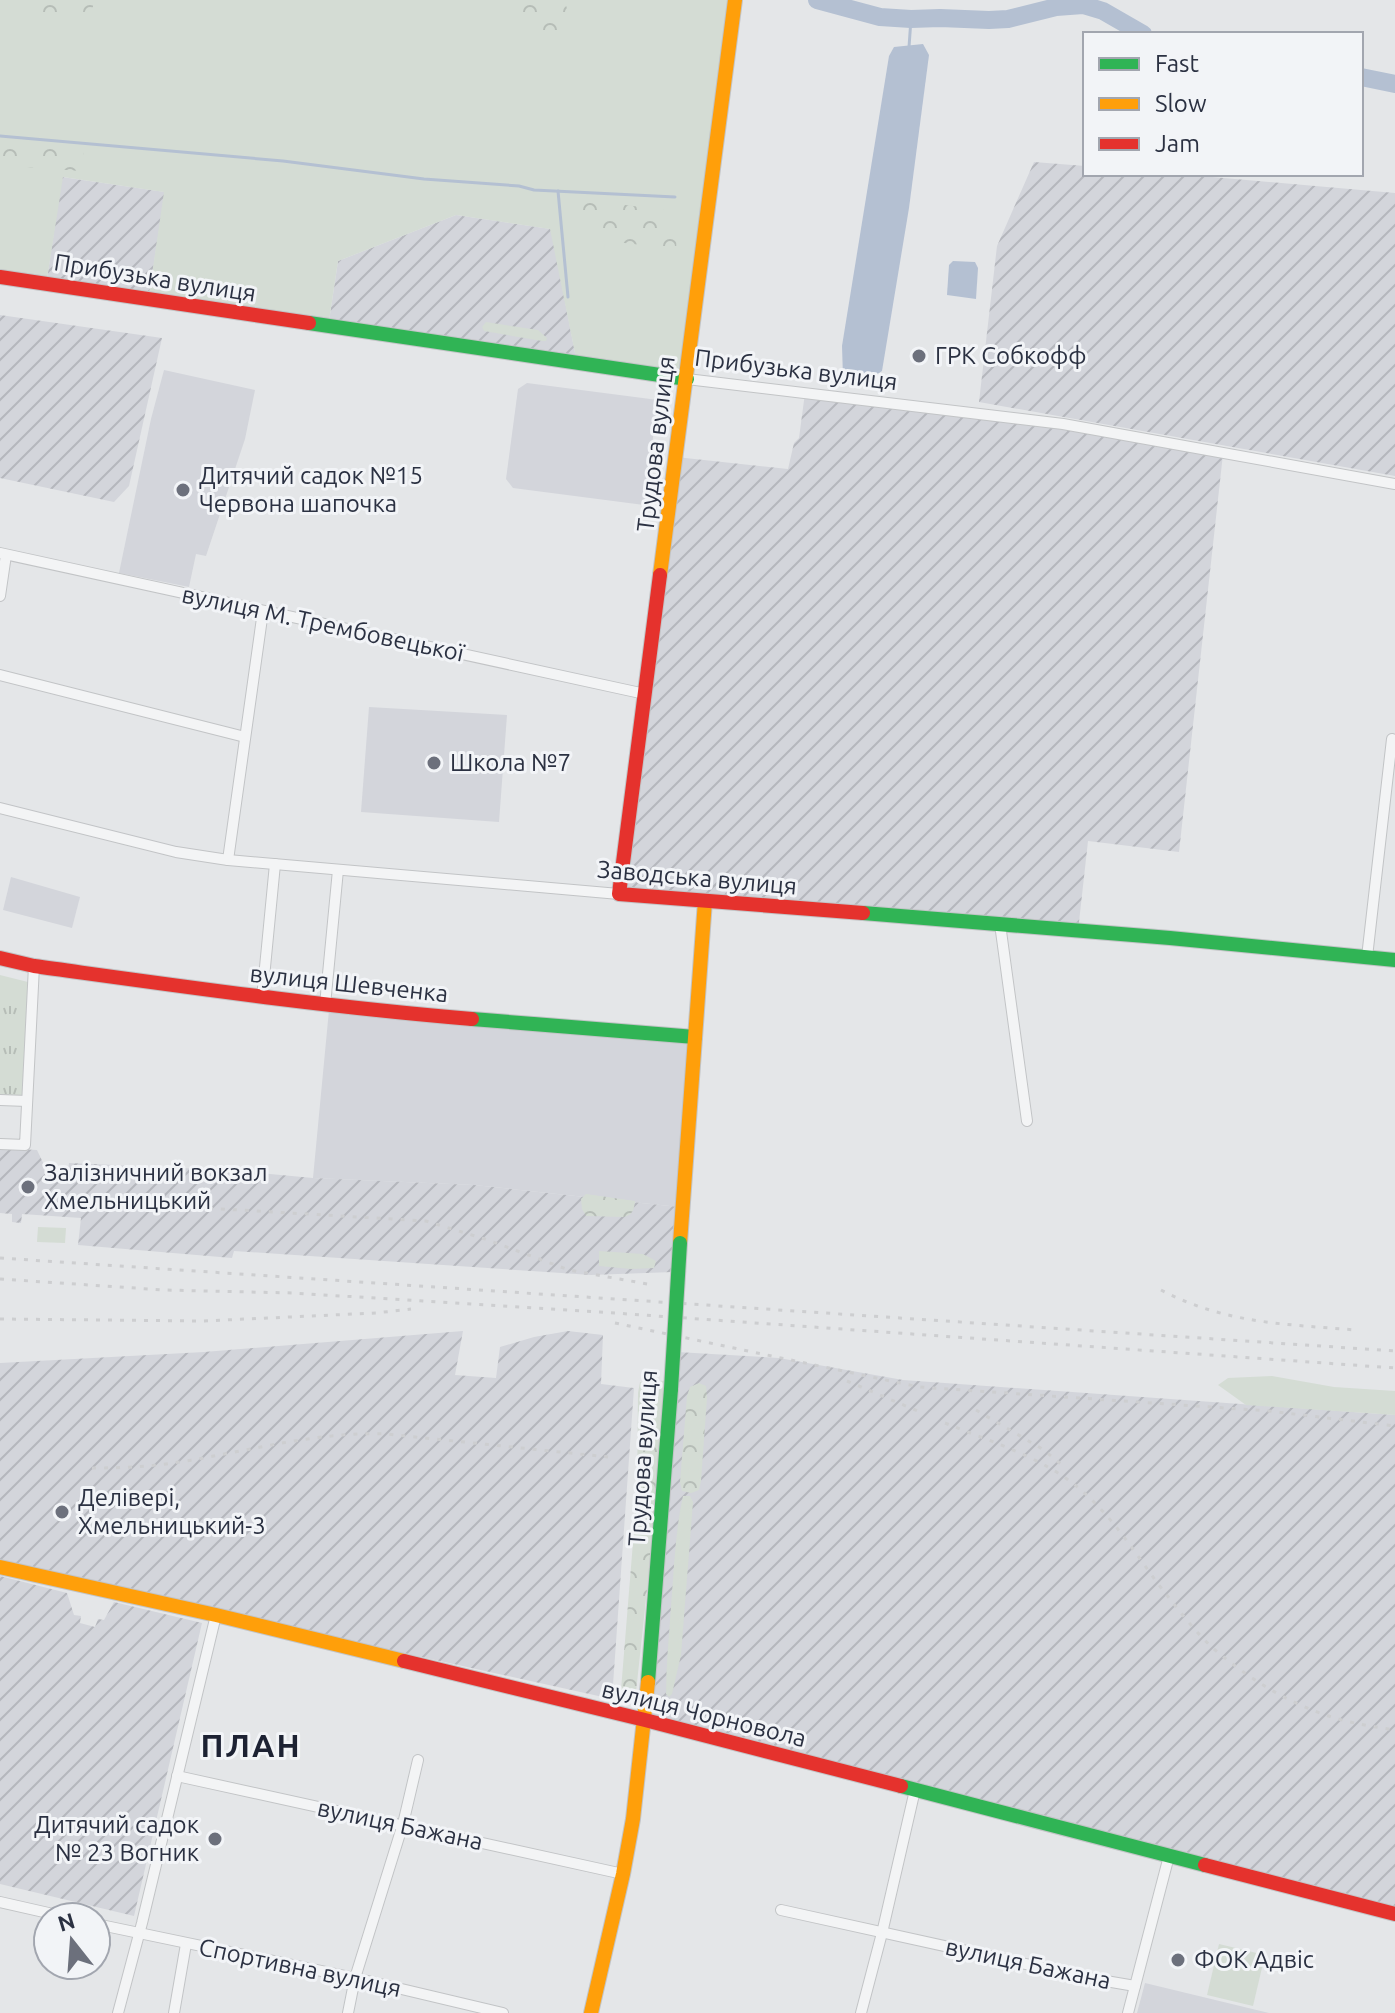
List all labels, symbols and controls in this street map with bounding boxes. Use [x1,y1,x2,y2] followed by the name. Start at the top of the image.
[1083,32,1363,176] legend
[1155,50,1199,77] text: Fast
[1155,90,1207,117] text: Slow
[1155,130,1200,157] text: Jam
[52,248,258,307] street label: Прибузька вулиця
[935,342,1086,369] place label: ГРК Собкофф
[693,344,899,395] street label: Прибузька вулиця
[910,347,928,365] marker: ГРК Собкофф
[631,355,680,533] street label: Трудова вулиця
[199,462,423,517] place label: Дитячий садок №15 Червона шапочка
[174,481,192,499] marker: Дитячий садок №15 Червона шапочка
[180,580,468,667] street label: вулиця М. Трембовецької
[450,749,571,776] place label: Школа №7
[425,754,443,772] marker: Школа №7
[596,855,798,900] street label: Заводська вулиця
[249,960,450,1007] street label: вулиця Шевченка
[44,1159,267,1214] place label: Залізничний вокзал Хмельницький
[19,1178,37,1196] marker: Залізничний вокзал Хмельницький
[623,1369,662,1547] street label: Трудова вулиця
[78,1484,266,1539] place label: Делівері, Хмельницький-3
[53,1503,71,1521] marker: Делівері, Хмельницький-3
[599,1675,809,1752] street label: вулиця Чорновола
[200,1727,302,1763] district label: ПЛАН
[315,1794,485,1855] street label: вулиця Бажана
[34,1811,199,1866] place label: Дитячий садок № 23 Вогник
[206,1830,224,1848] marker: Дитячий садок № 23 Вогник
[32,1901,112,1981] north arrow
[54,1907,78,1936] text: N
[197,1933,404,2002] street label: Спортивна вулиця
[943,1933,1113,1994] street label: вулиця Бажана
[1194,1946,1314,1973] place label: ФОК Адвіс
[1169,1951,1187,1969] marker: ФОК Адвіс

